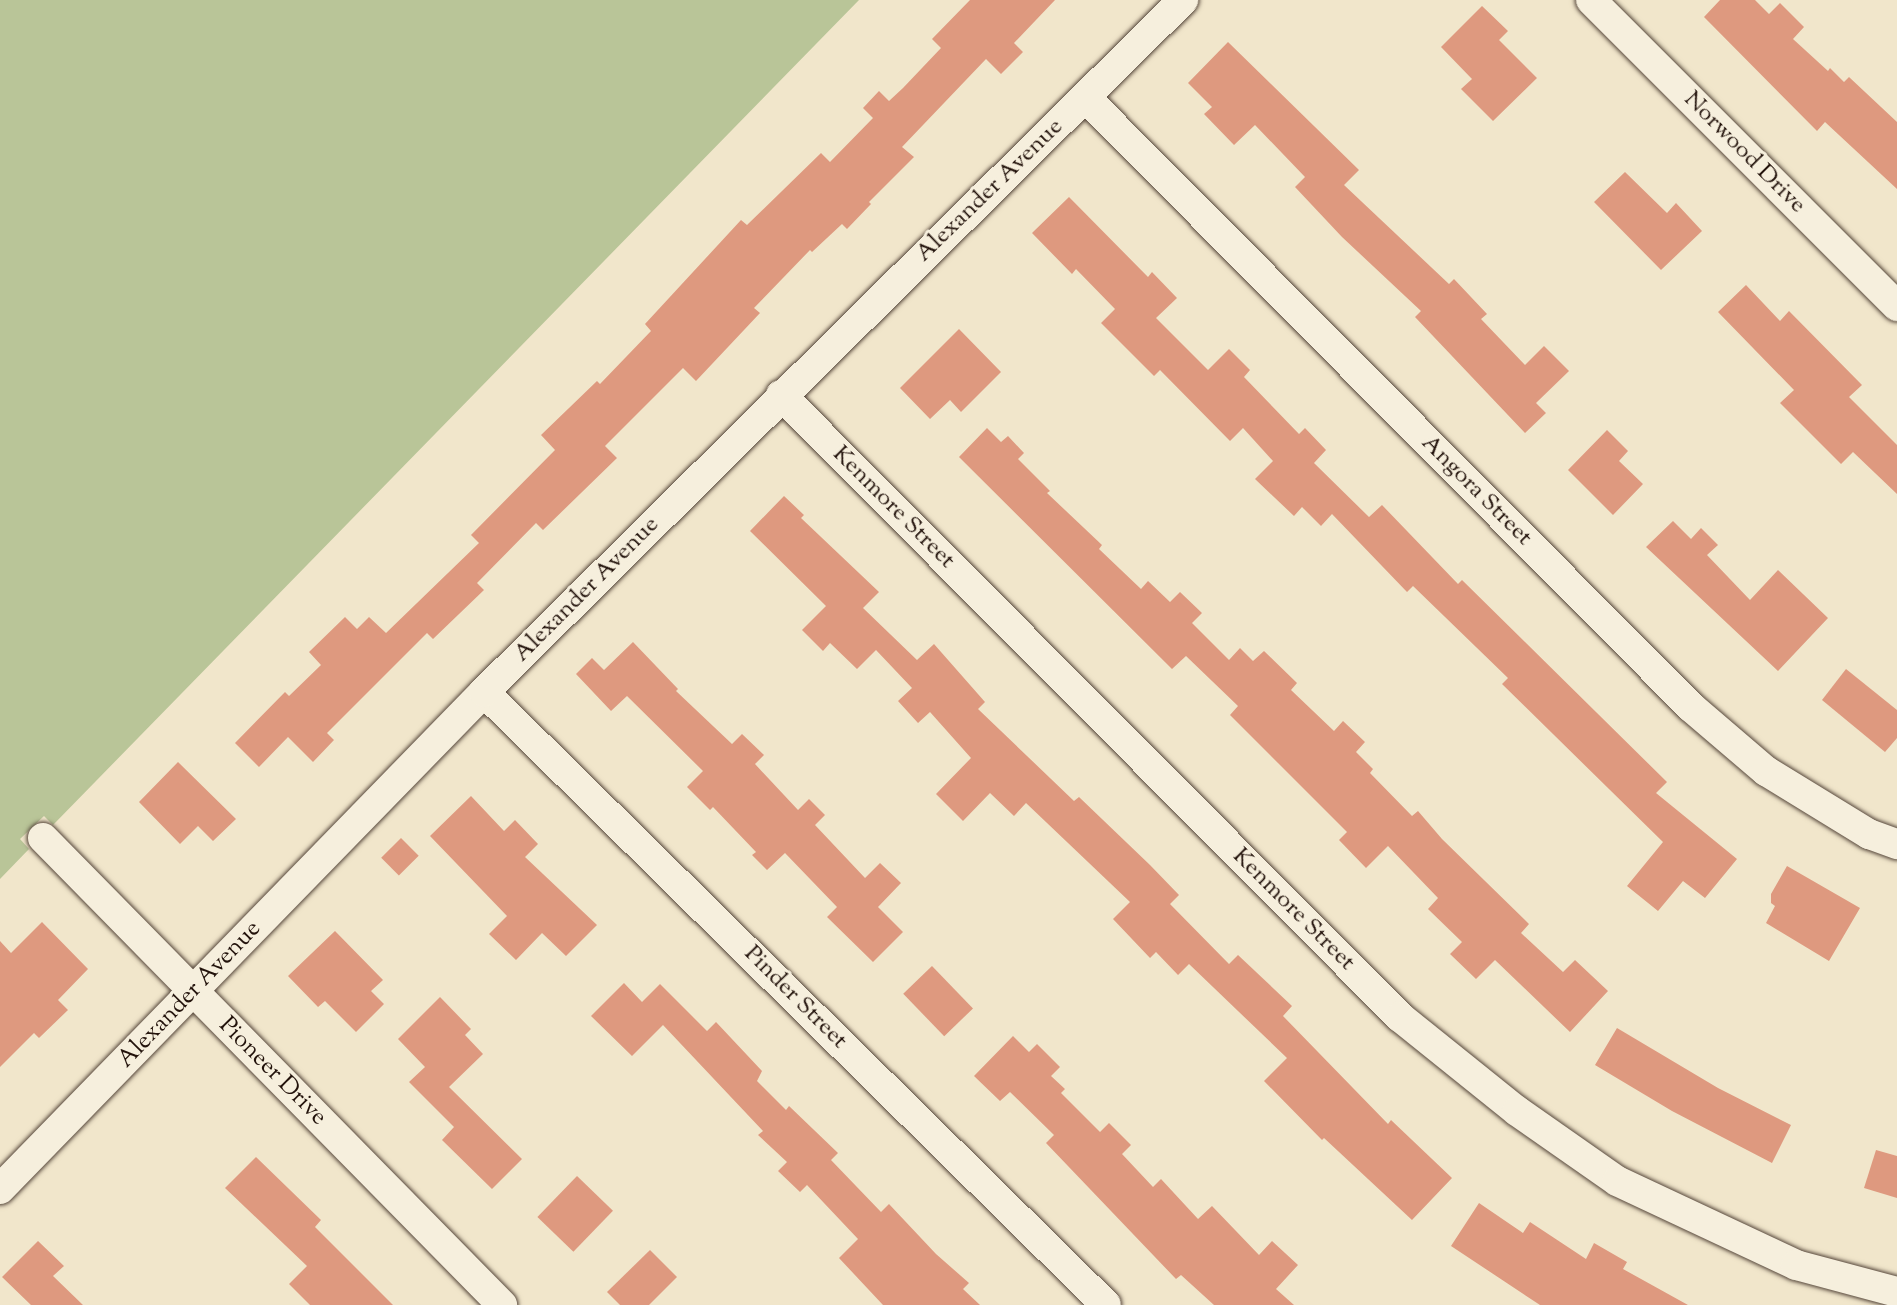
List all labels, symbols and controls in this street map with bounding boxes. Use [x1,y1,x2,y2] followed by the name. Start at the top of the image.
[1677,86,1811,220] street label: Norwood Drive
[910,113,1070,269] street label: Alexander Avenue
[1414,429,1538,553] street label: Angora Street
[826,441,960,575] street label: Kenmore Street
[508,511,666,669] street label: Alexander Avenue
[1226,843,1360,977] street label: Kenmore Street
[112,915,268,1075] street label: Alexander Avenue
[737,940,853,1056] street label: Pinder Street
[212,1012,332,1132] street label: Pioneer Drive

